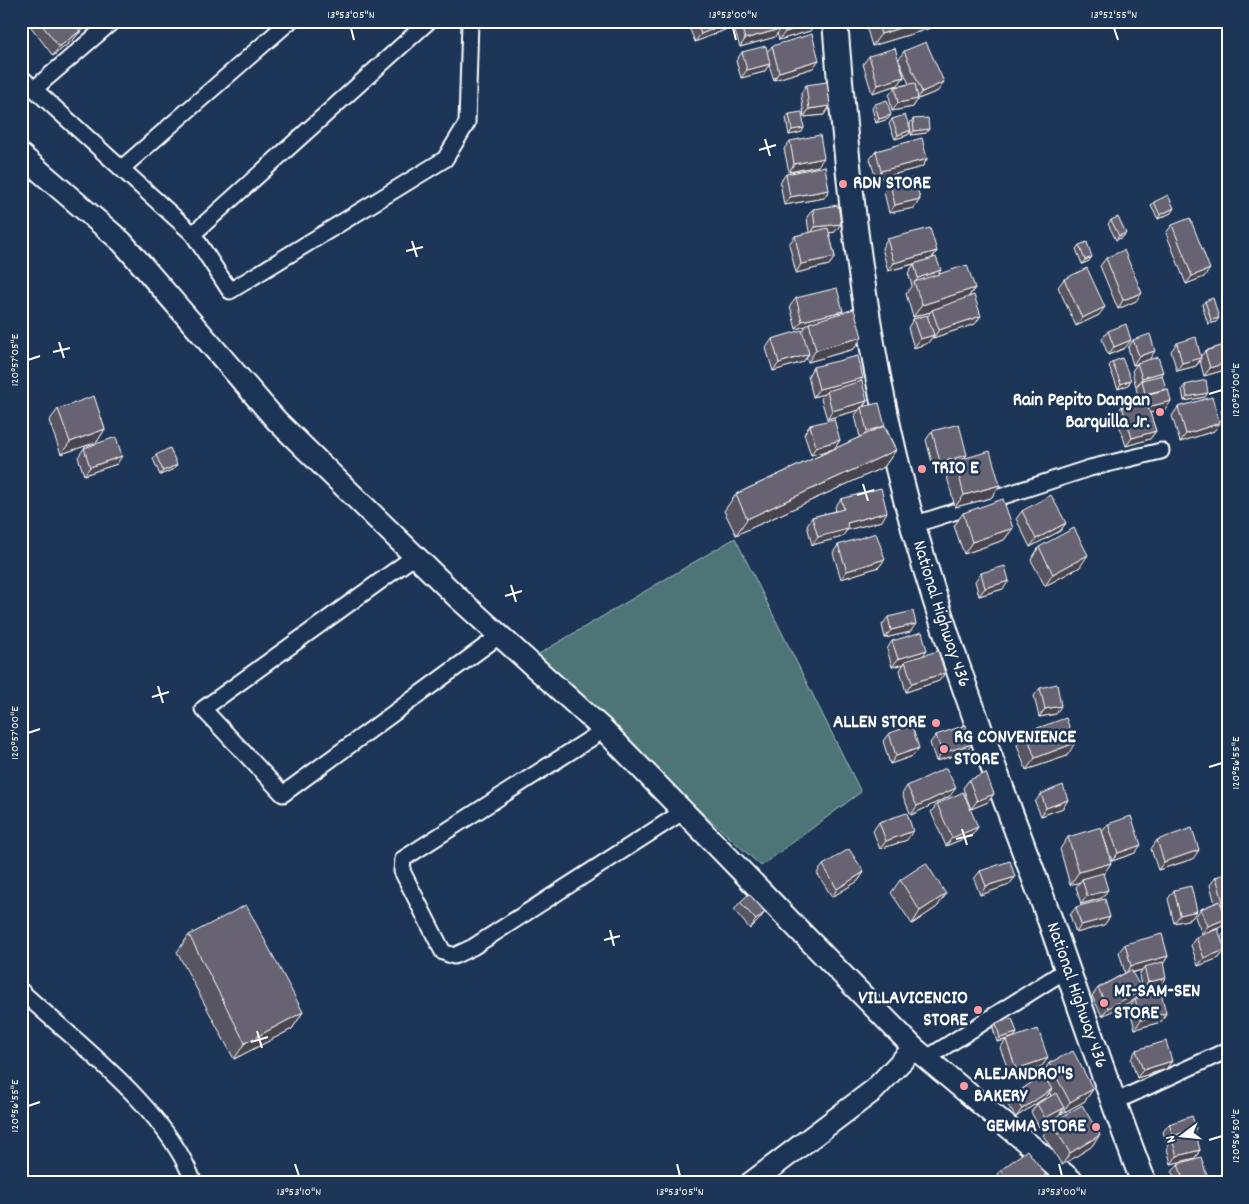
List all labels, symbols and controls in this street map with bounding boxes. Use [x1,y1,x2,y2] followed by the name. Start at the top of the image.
[327,7,375,24] text: 13°53'05"N
[709,7,757,24] text: 13°53'00"N
[1091,7,1137,24] text: 13°52'55"N
[853,171,931,198] place label: RDN STORE
[837,178,849,190] marker: RDN STORE
[7,333,24,386] text: 120°57'05"E
[1228,363,1245,417] text: 120°57'00"E
[1013,388,1150,437] place label: Rain Pepito Dangan Barquilla Jr.
[1154,406,1166,418] marker: Rain Pepito Dangan Barquilla Jr.
[932,456,979,483] place label: TRIO E
[916,463,928,475] marker: TRIO E
[905,537,977,691] street label: National Highway 436
[7,706,24,760] text: 120°57'00"E
[833,710,926,737] place label: ALLEN STORE
[930,717,942,729] marker: ALLEN STORE
[954,725,1076,774] place label: RG CONVENIENCE STORE
[1228,736,1245,789] text: 120°56'55"E
[938,743,950,755] marker: RG CONVENIENCE STORE
[1038,919,1114,1072] street label: National Highway 436
[1114,979,1200,1028] place label: MI-SAM-SEN STORE
[858,986,968,1035] place label: VILLAVICENCIO STORE
[1098,997,1110,1009] marker: MI-SAM-SEN STORE
[972,1004,984,1016] marker: VILLAVICENCIO STORE
[974,1062,1073,1111] place label: ALEJANDRO''S BAKERY
[7,1079,24,1132] text: 120°56'55"E
[958,1080,970,1092] marker: ALEJANDRO''S BAKERY
[1228,1109,1245,1163] text: 120°56'50"E
[1156,1112,1206,1162] north arrow
[986,1114,1086,1141] place label: GEMMA STORE
[1090,1121,1102,1133] marker: GEMMA STORE
[1161,1133,1182,1145] text: N
[277,1184,321,1201] text: 13°53'10"N
[656,1184,704,1201] text: 13°53'05"N
[1038,1184,1086,1201] text: 13°53'00"N

